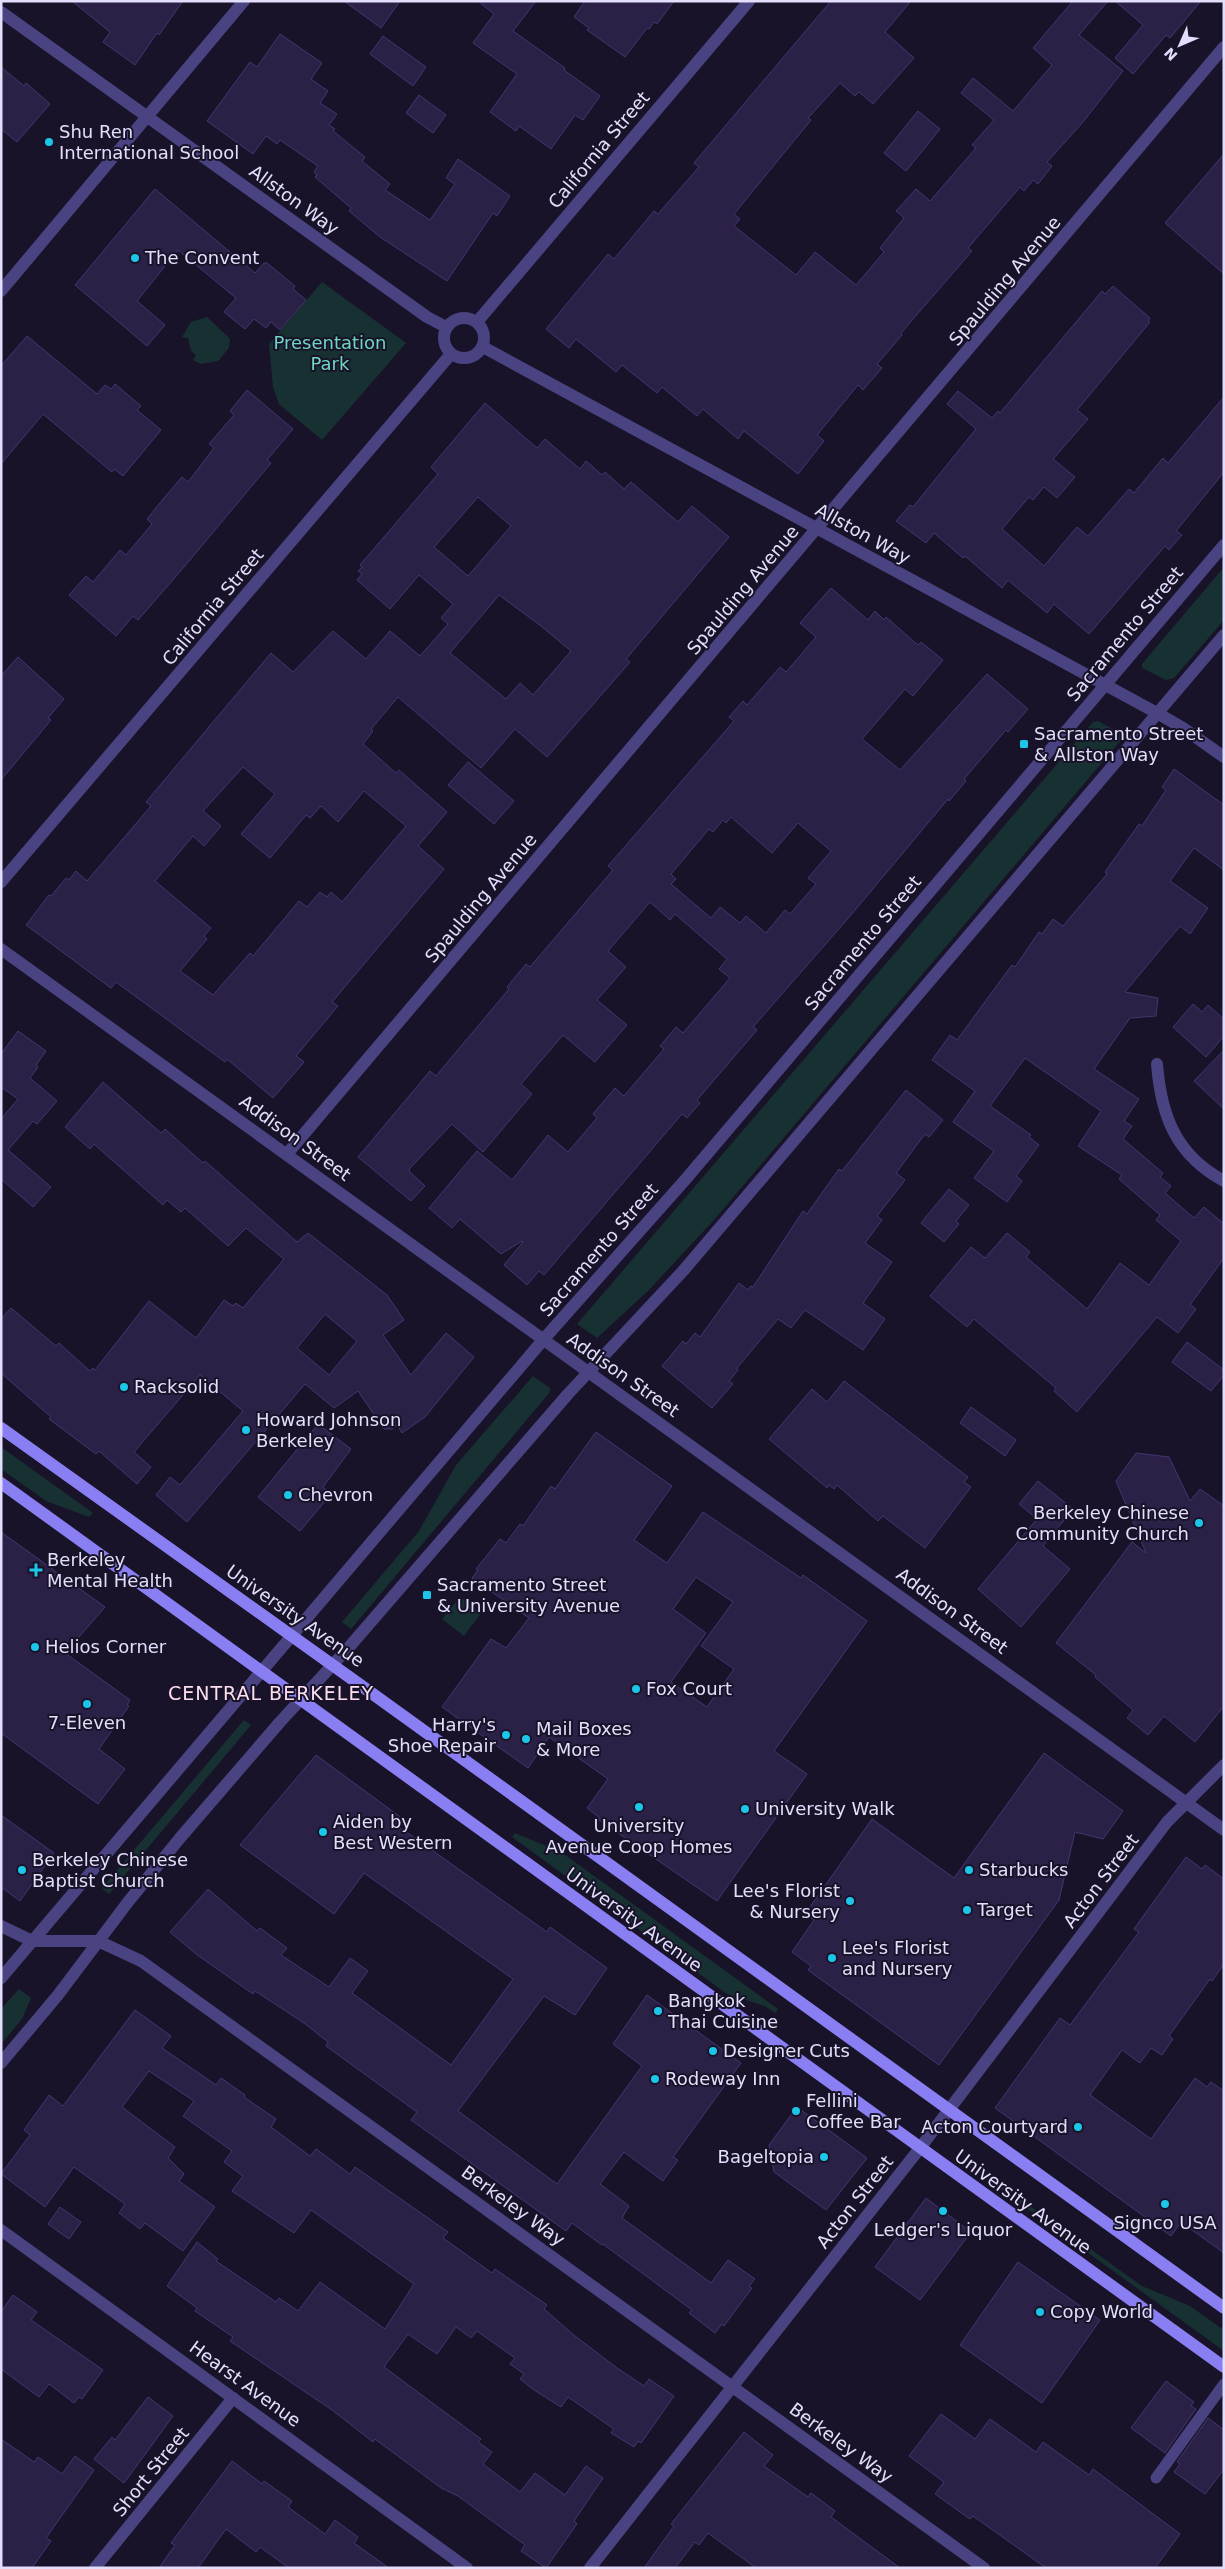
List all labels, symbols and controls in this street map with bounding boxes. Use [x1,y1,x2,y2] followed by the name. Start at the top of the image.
[1155,20,1205,70] north arrow
[1161,44,1181,64] text: N
[544,87,654,212] street label: California Street
[59,121,239,163] place label: Shu Ren International School
[43,136,55,148] marker: Shu Ren International School
[246,160,343,239] street label: Allston Way
[944,212,1065,350] street label: Spaulding Avenue
[144,247,259,268] place label: The Convent
[129,252,141,264] marker: The Convent
[273,332,387,374] park label: Presentation Park
[812,499,915,568] street label: Allston Way
[682,521,803,659] street label: Spaulding Avenue
[158,544,268,669] street label: California Street
[1062,562,1187,705] street label: Sacramento Street
[1034,723,1203,765] place label: Sacramento Street & Allston Way
[1018,738,1030,750] marker: Sacramento Street & Allston Way
[420,829,541,967] street label: Spaulding Avenue
[800,871,925,1014] street label: Sacramento Street
[236,1090,355,1185] street label: Addison Street
[535,1179,662,1320] street label: Sacramento Street
[563,1328,683,1421] street label: Addison Street
[134,1376,219,1397] place label: Racksolid
[118,1381,130,1393] marker: Racksolid
[256,1409,401,1451] place label: Howard Johnson Berkeley
[240,1424,252,1436] marker: Howard Johnson Berkeley
[298,1484,373,1505] place label: Chevron
[282,1489,294,1501] marker: Chevron
[1015,1502,1189,1544] place label: Berkeley Chinese Community Church
[1193,1517,1205,1529] marker: Berkeley Chinese Community Church
[47,1549,173,1591] place label: Berkeley Mental Health
[222,1560,368,1671] street label: University Avenue
[29,1563,43,1577] marker: Berkeley Mental Health
[893,1563,1012,1658] street label: Addison Street
[437,1574,620,1616] place label: Sacramento Street & University Avenue
[421,1589,433,1601] marker: Sacramento Street & University Avenue
[45,1636,167,1657] place label: Helios Corner
[29,1641,41,1653] marker: Helios Corner
[646,1678,732,1699] place label: Fox Court
[168,1682,374,1704] district label: CENTRAL BERKELEY
[630,1683,642,1695] marker: Fox Court
[81,1698,93,1710] marker: 7-Eleven
[48,1712,126,1733] place label: 7-Eleven
[388,1714,497,1756] place label: Harry's Shoe Repair
[536,1718,632,1760] place label: Mail Boxes & More
[500,1729,512,1741] marker: Harry's Shoe Repair
[520,1733,532,1745] marker: Mail Boxes & More
[755,1798,895,1819] place label: University Walk
[633,1801,645,1813] marker: University Avenue Coop Homes
[739,1803,751,1815] marker: University Walk
[333,1811,452,1853] place label: Aiden by Best Western
[546,1815,732,1857] place label: University Avenue Coop Homes
[317,1826,329,1838] marker: Aiden by Best Western
[1059,1830,1143,1932] street label: Acton Street
[32,1849,188,1891] place label: Berkeley Chinese Baptist Church
[979,1859,1068,1880] place label: Starbucks
[562,1863,707,1976] street label: University Avenue
[16,1864,28,1876] marker: Berkeley Chinese Baptist Church
[963,1864,975,1876] marker: Starbucks
[733,1880,840,1922] place label: Lee's Florist & Nursery
[844,1895,856,1907] marker: Lee's Florist & Nursery
[976,1899,1033,1920] place label: Target
[961,1904,973,1916] marker: Target
[842,1937,953,1979] place label: Lee's Florist and Nursery
[826,1952,838,1964] marker: Lee's Florist and Nursery
[667,1990,778,2032] place label: Bangkok Thai Cuisine
[652,2005,664,2017] marker: Bangkok Thai Cuisine
[723,2040,850,2061] place label: Designer Cuts
[707,2045,719,2057] marker: Designer Cuts
[665,2068,780,2089] place label: Rodeway Inn
[649,2073,661,2085] marker: Rodeway Inn
[806,2090,901,2132] place label: Fellini Coffee Bar
[790,2105,802,2117] marker: Fellini Coffee Bar
[921,2116,1068,2137] place label: Acton Courtyard
[1072,2121,1084,2133] marker: Acton Courtyard
[951,2145,1096,2258] street label: University Avenue
[718,2146,814,2167] place label: Bageltopia
[812,2151,897,2252] street label: Acton Street
[818,2151,830,2163] marker: Bageltopia
[458,2161,569,2250] street label: Berkeley Way
[1159,2198,1171,2210] marker: Signco USA
[937,2205,949,2217] marker: Ledger's Liquor
[1113,2212,1217,2233] place label: Signco USA
[874,2219,1013,2240] place label: Ledger's Liquor
[1050,2301,1153,2322] place label: Copy World
[1034,2306,1046,2318] marker: Copy World
[186,2336,305,2431] street label: Hearst Avenue
[786,2398,897,2487] street label: Berkeley Way
[108,2423,193,2521] street label: Short Street

